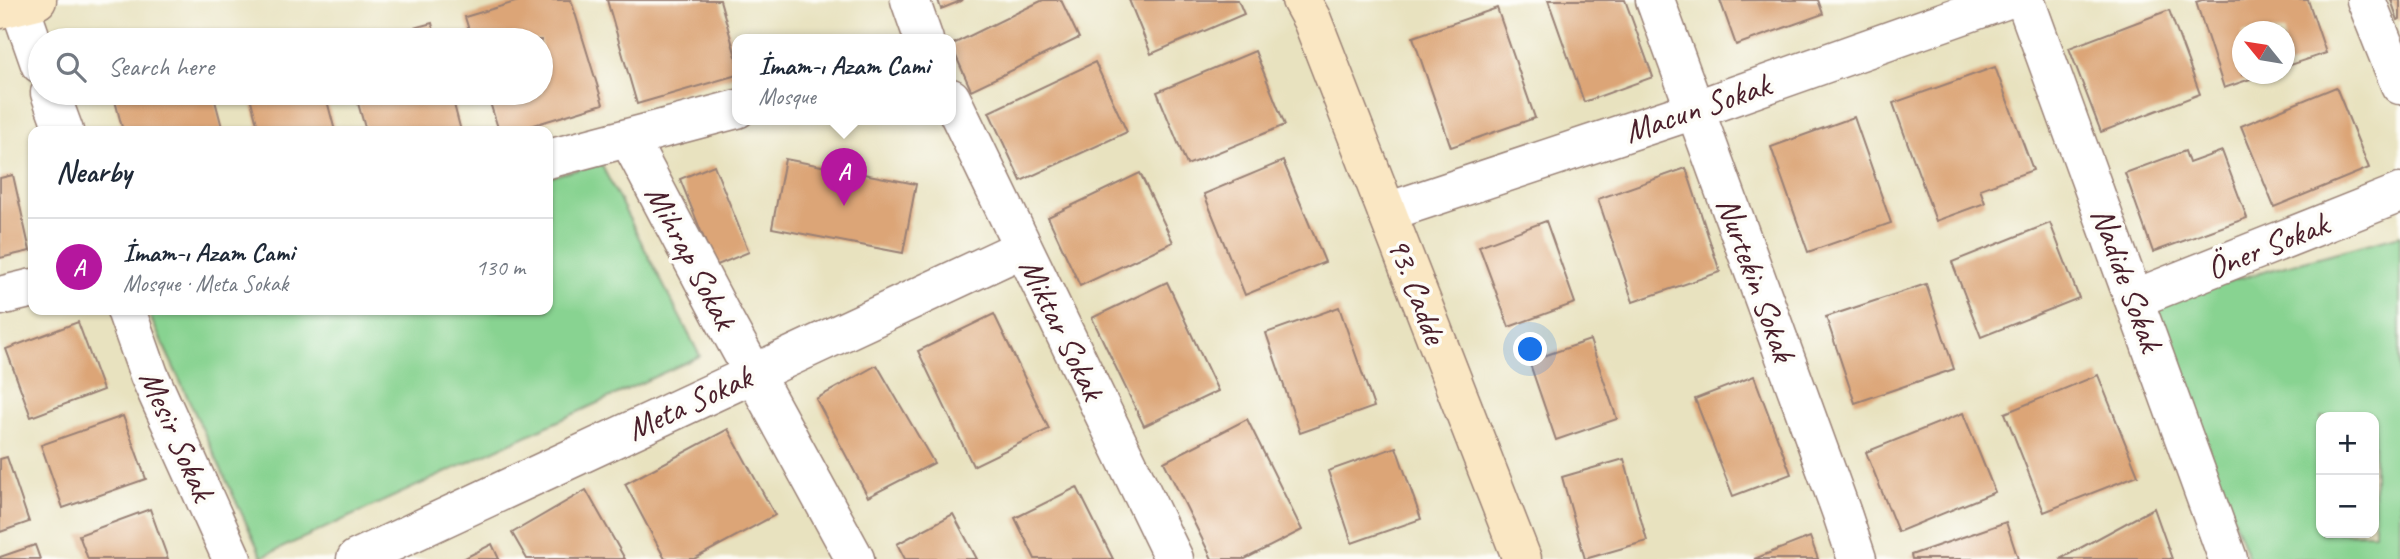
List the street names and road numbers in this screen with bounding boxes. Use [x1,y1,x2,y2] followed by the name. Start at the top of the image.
[1619,63,1778,152] street label: Macun Sokak
[636,178,747,338] street label: Mihrap Sokak
[1707,191,1806,368] street label: Nurtekin Sokak
[2082,201,2173,359] street label: Nadide Sokak
[2200,202,2337,289] street label: Öner Sokak
[1378,231,1457,351] street label: 93. Cadde
[1010,251,1115,409] street label: Miktar Sokak
[620,355,760,450] street label: Meta Sokak
[130,363,225,509] street label: Mesir Sokak

